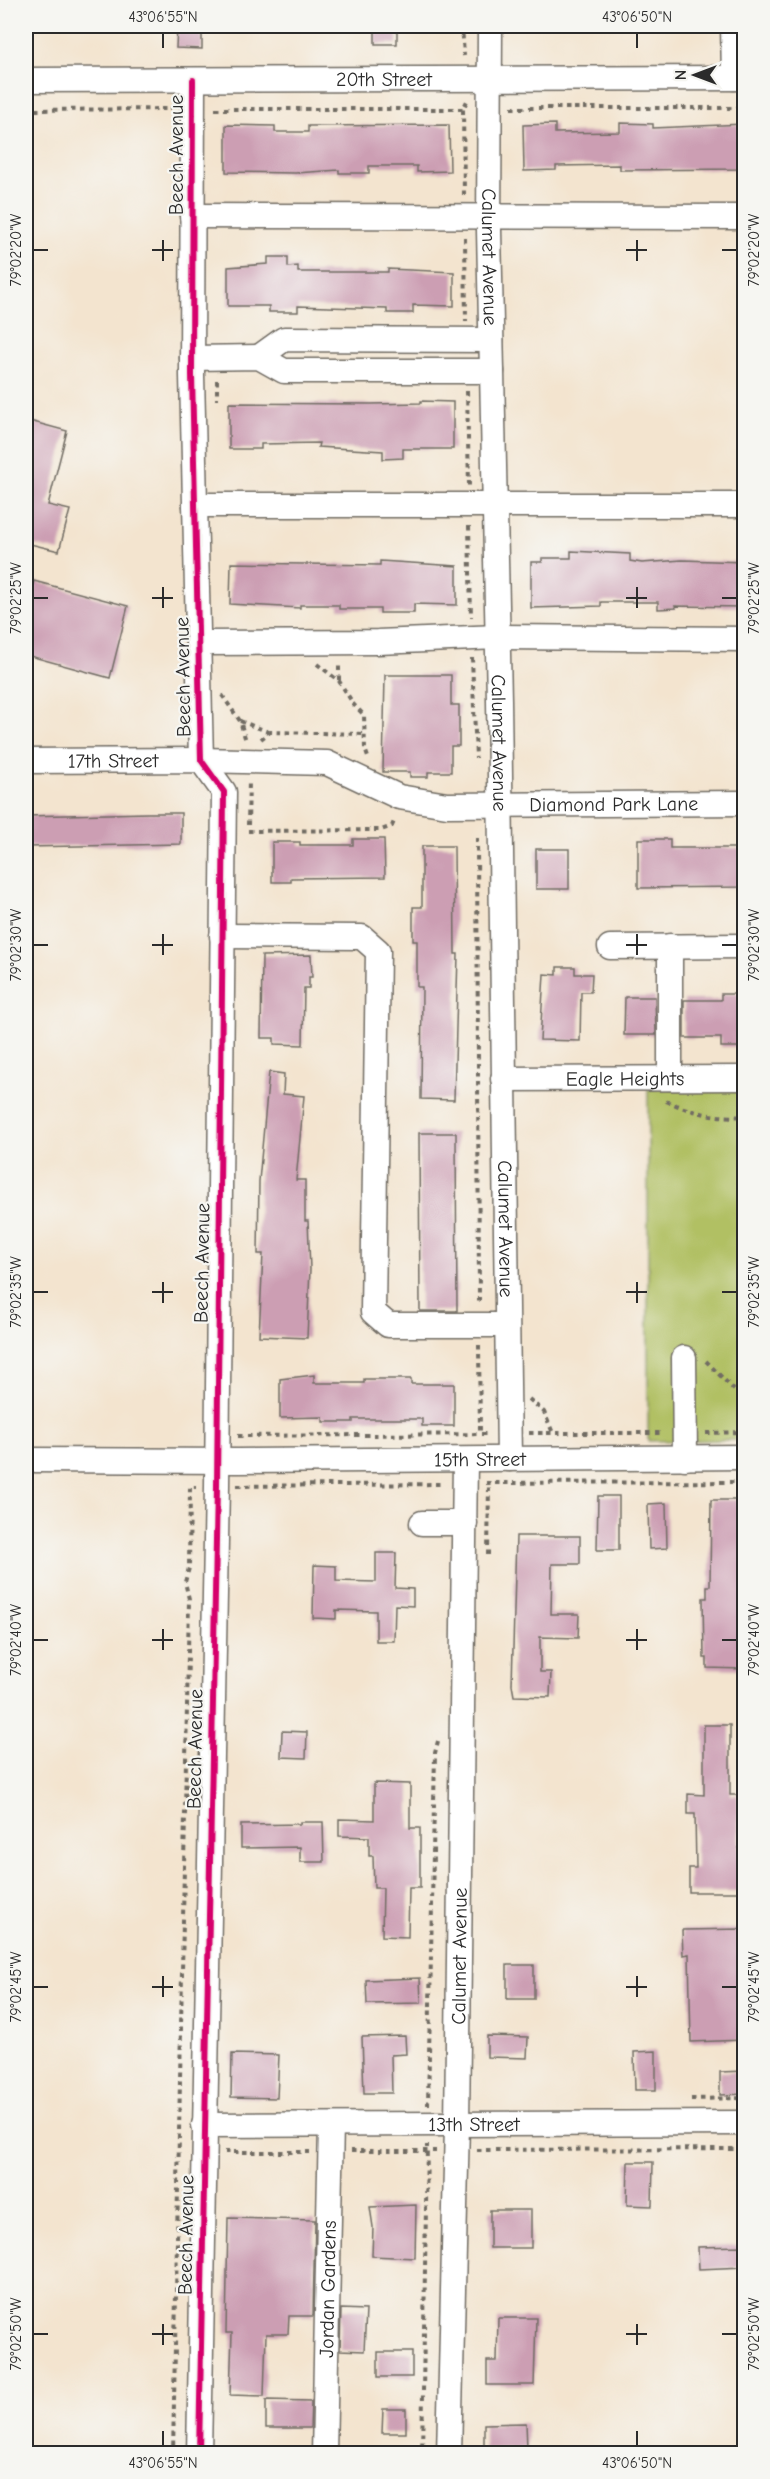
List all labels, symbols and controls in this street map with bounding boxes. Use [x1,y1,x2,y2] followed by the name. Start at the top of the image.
[128,8,198,26] text: 43°06'55"N
[602,8,672,26] text: 43°06'50"N
[665,45,725,105] north arrow
[336,67,433,91] street label: 20th Street
[672,70,690,80] text: N
[165,95,188,215] street label: Beech Avenue
[477,188,503,326] street label: Calumet Avenue
[7,214,25,286] text: 79°02'20"W
[745,214,763,286] text: 79°02'20"W
[7,562,25,634] text: 79°02'25"W
[745,562,763,634] text: 79°02'25"W
[170,617,196,737] street label: Beech Avenue
[487,674,512,812] street label: Calumet Avenue
[68,749,160,772] street label: 17th Street
[529,792,698,816] street label: Diamond Park Lane
[7,909,25,981] text: 79°02'30"W
[745,909,763,981] text: 79°02'30"W
[566,1067,684,1090] street label: Eagle Heights
[494,1160,518,1298] street label: Calumet Avenue
[189,1203,215,1323] street label: Beech Avenue
[7,1256,25,1328] text: 79°02'35"W
[745,1256,763,1328] text: 79°02'35"W
[434,1447,527,1471] street label: 15th Street
[7,1604,25,1676] text: 79°02'40"W
[745,1604,763,1676] text: 79°02'40"W
[182,1689,208,1809] street label: Beech Avenue
[447,1887,471,2025] street label: Calumet Avenue
[7,1951,25,2023] text: 79°02'45"W
[745,1951,763,2023] text: 79°02'45"W
[428,2112,521,2136] street label: 13th Street
[173,2175,199,2295] street label: Beech Avenue
[315,2220,340,2358] street label: Jordan Gardens
[7,2297,25,2371] text: 79°02'50"W
[745,2297,763,2371] text: 79°02'50"W
[128,2454,198,2472] text: 43°06'55"N
[602,2454,672,2472] text: 43°06'50"N

